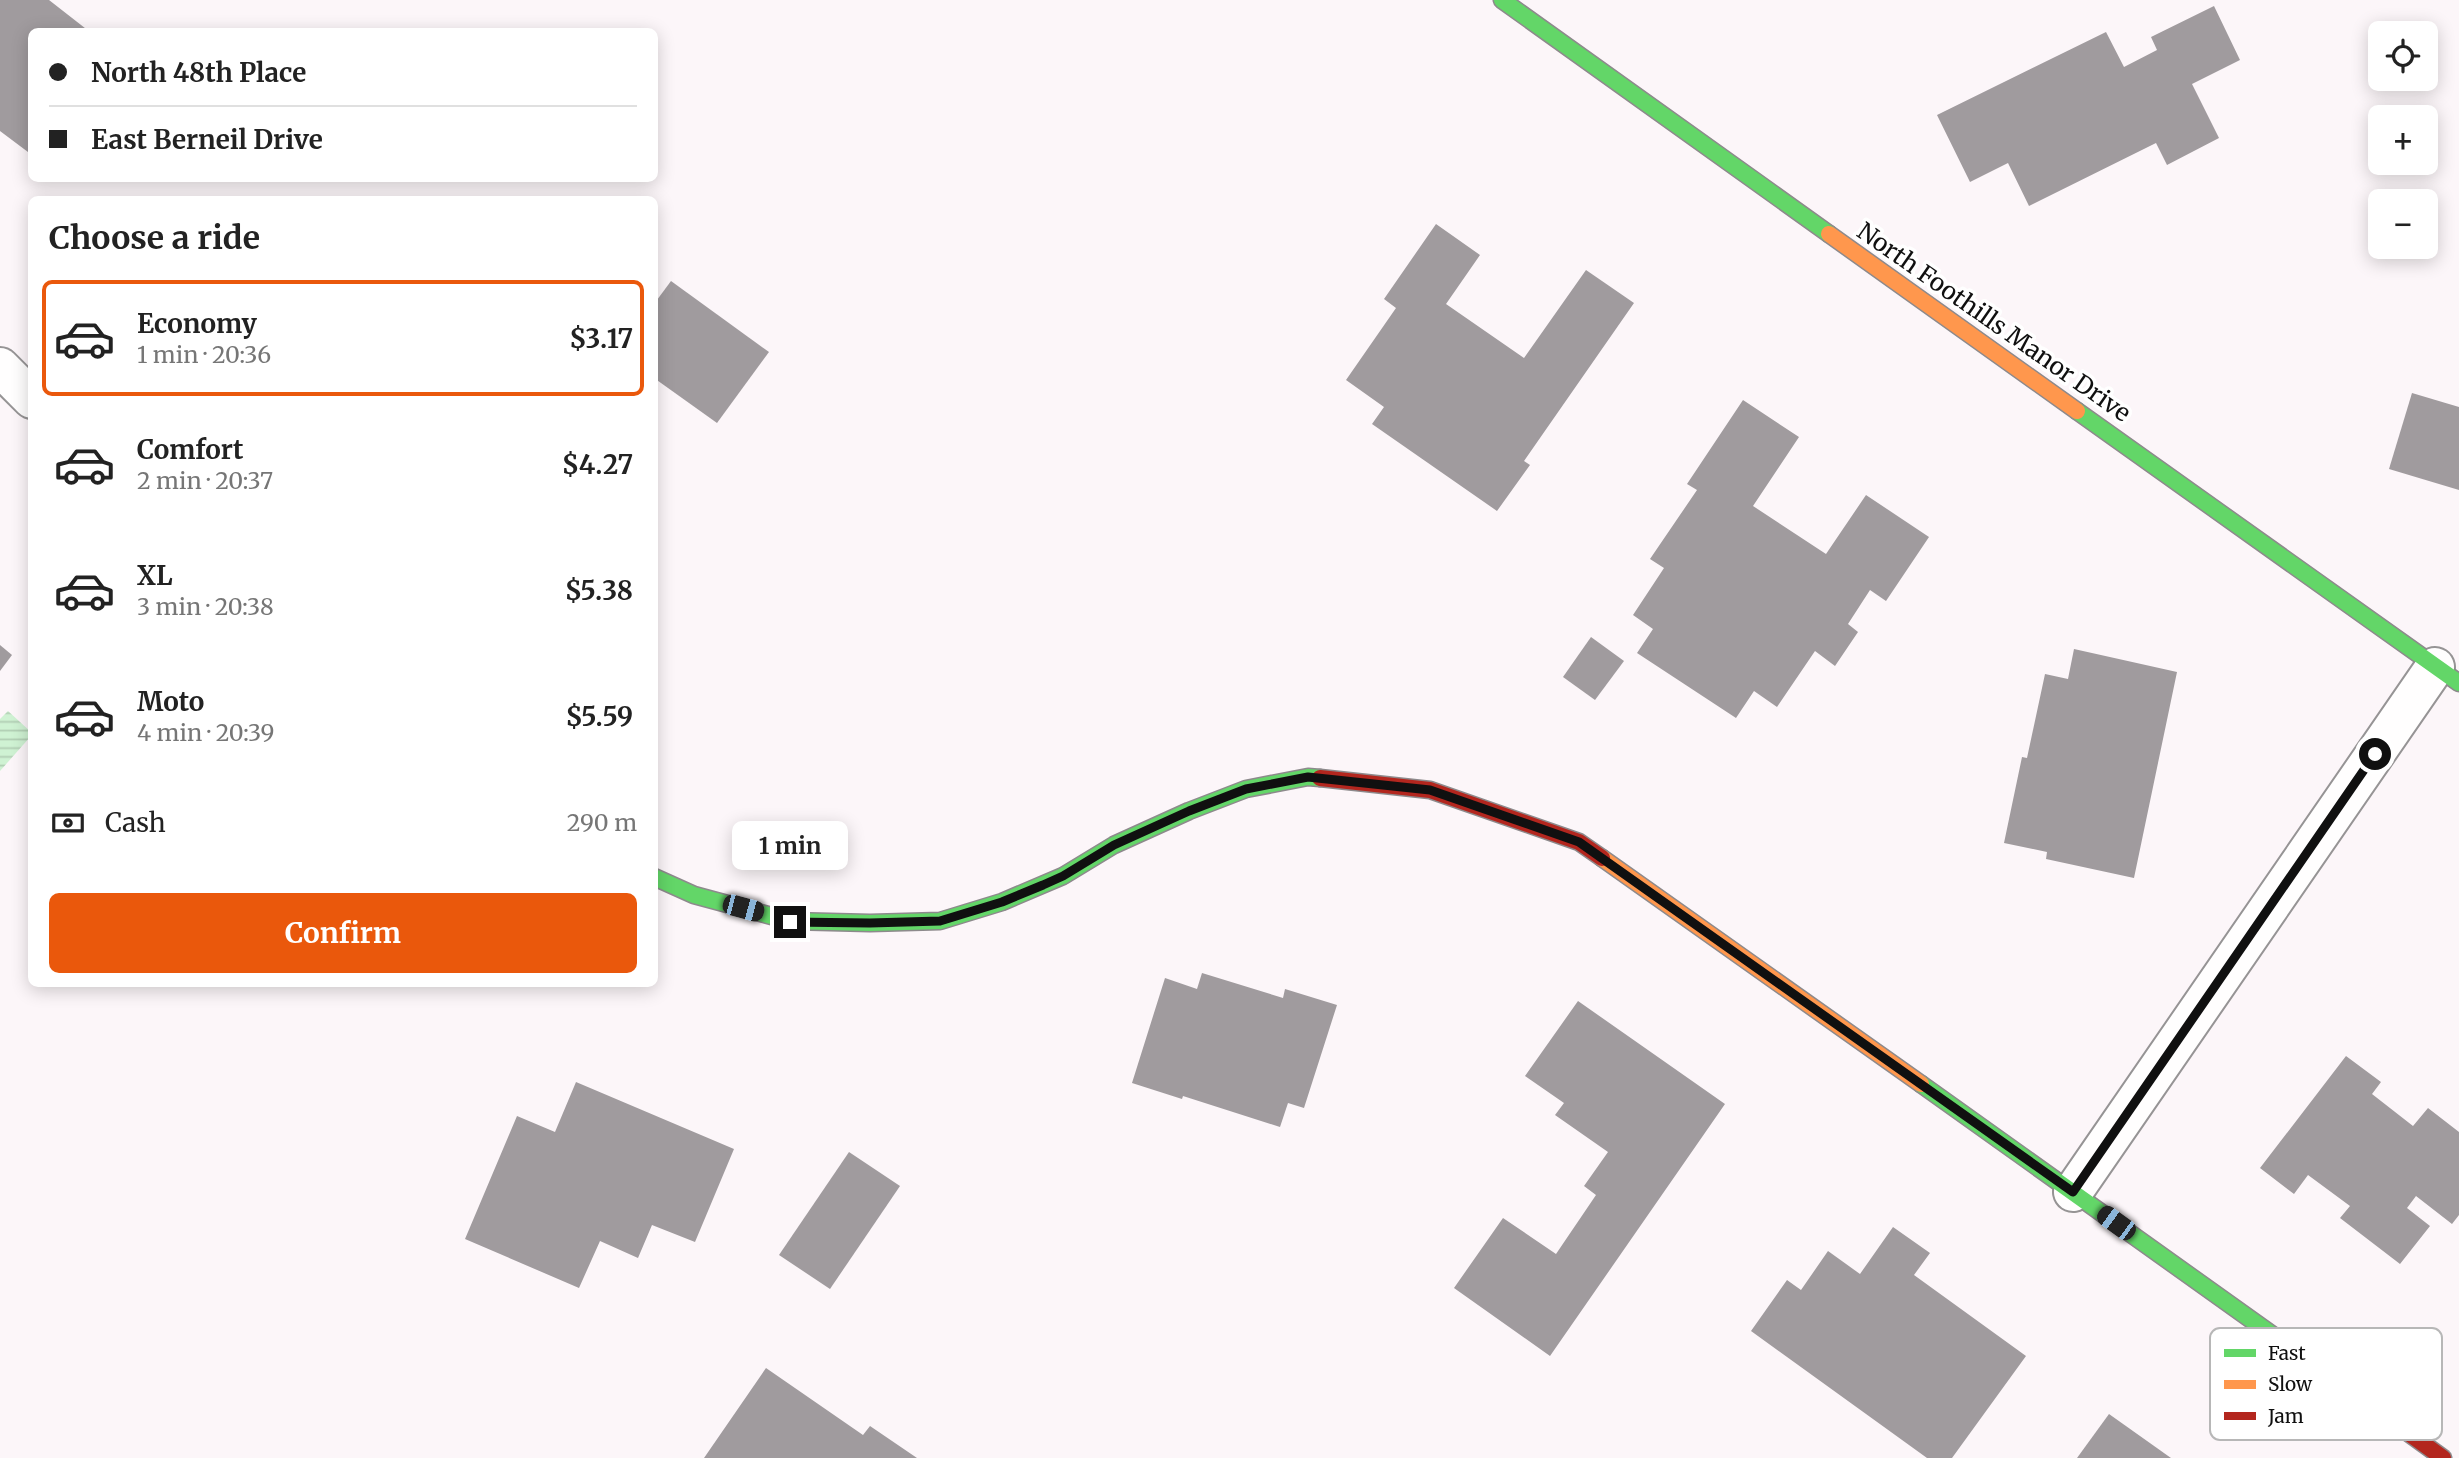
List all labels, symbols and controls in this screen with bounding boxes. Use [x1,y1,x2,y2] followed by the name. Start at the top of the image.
[2368,21,2438,259] map controls
[2368,21,2438,91] button: locate
[91,56,306,89] text: North 48th Place
[2368,105,2438,175] button: +
[91,123,323,156] text: East Berneil Drive
[2368,189,2438,259] button: −
[1851,216,2137,428] street label: North Foothills Manor Drive
[49,218,260,258] text: Choose a ride
[53,307,116,370] icon: car
[137,307,257,340] text: Economy
[569,322,633,355] text: $3.17
[137,340,271,369] text: 1 min · 20:36
[53,433,116,496] icon: car
[137,433,243,466] text: Comfort
[562,448,633,481] text: $4.27
[137,466,273,495] text: 2 min · 20:37
[53,559,116,622] icon: car
[137,559,173,592] text: XL
[565,574,633,607] text: $5.38
[137,592,274,621] text: 3 min · 20:38
[53,685,116,748] icon: car
[137,685,204,718] text: Moto
[565,700,633,733] text: $5.59
[137,718,274,747] text: 4 min · 20:39
[2359,738,2391,770] route start
[49,804,87,842] icon: cash
[105,806,166,839] text: Cash
[567,808,637,837] text: 290 m
[732,820,848,870] callout: 1 min
[759,831,821,860] text: 1 min
[720,892,767,924] car
[49,893,637,973] button: Confirm
[774,906,806,938] route end
[2093,1202,2140,1244] car
[2210,1328,2442,1440] legend
[2268,1341,2306,1365] text: Fast
[2268,1372,2313,1396] text: Slow
[2267,1404,2304,1428] text: Jam

